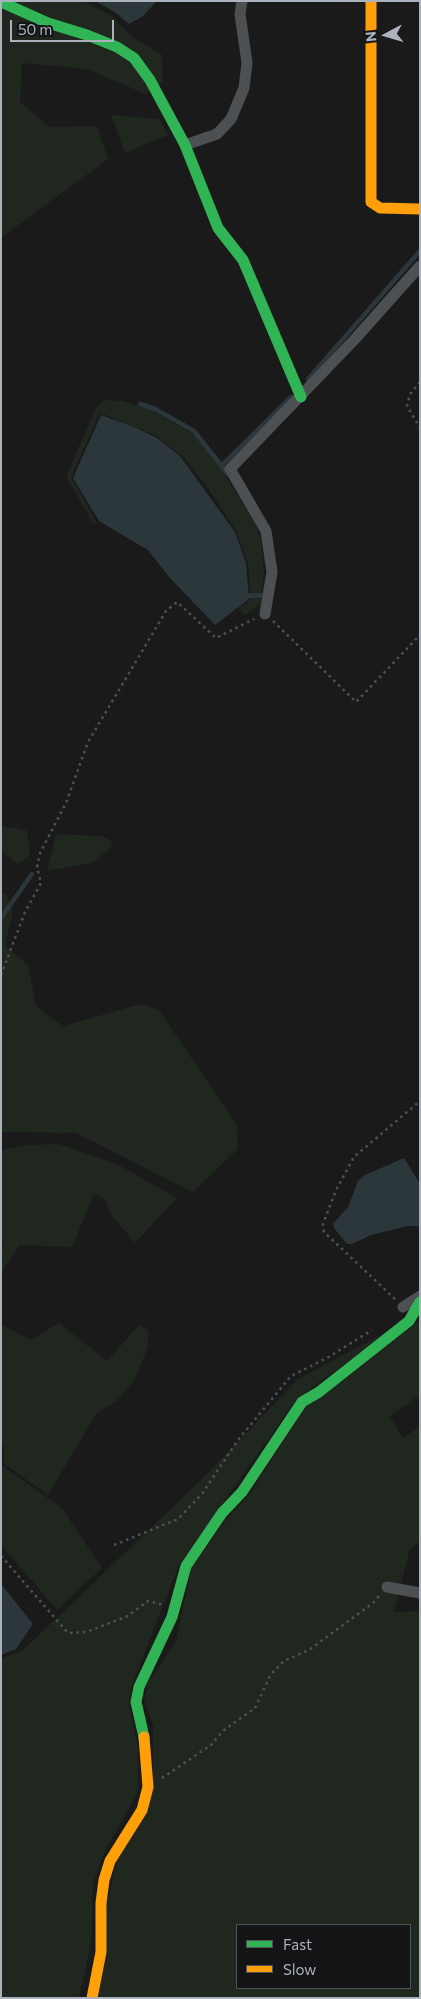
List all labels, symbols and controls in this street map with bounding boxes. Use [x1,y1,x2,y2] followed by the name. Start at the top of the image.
[12,10,116,42] scale bar
[361,10,411,60] north arrow
[18,20,52,38] text: 50 m
[362,31,380,43] text: N
[236,1924,411,1989] legend
[283,1935,312,1953] text: Fast
[283,1960,316,1978] text: Slow

